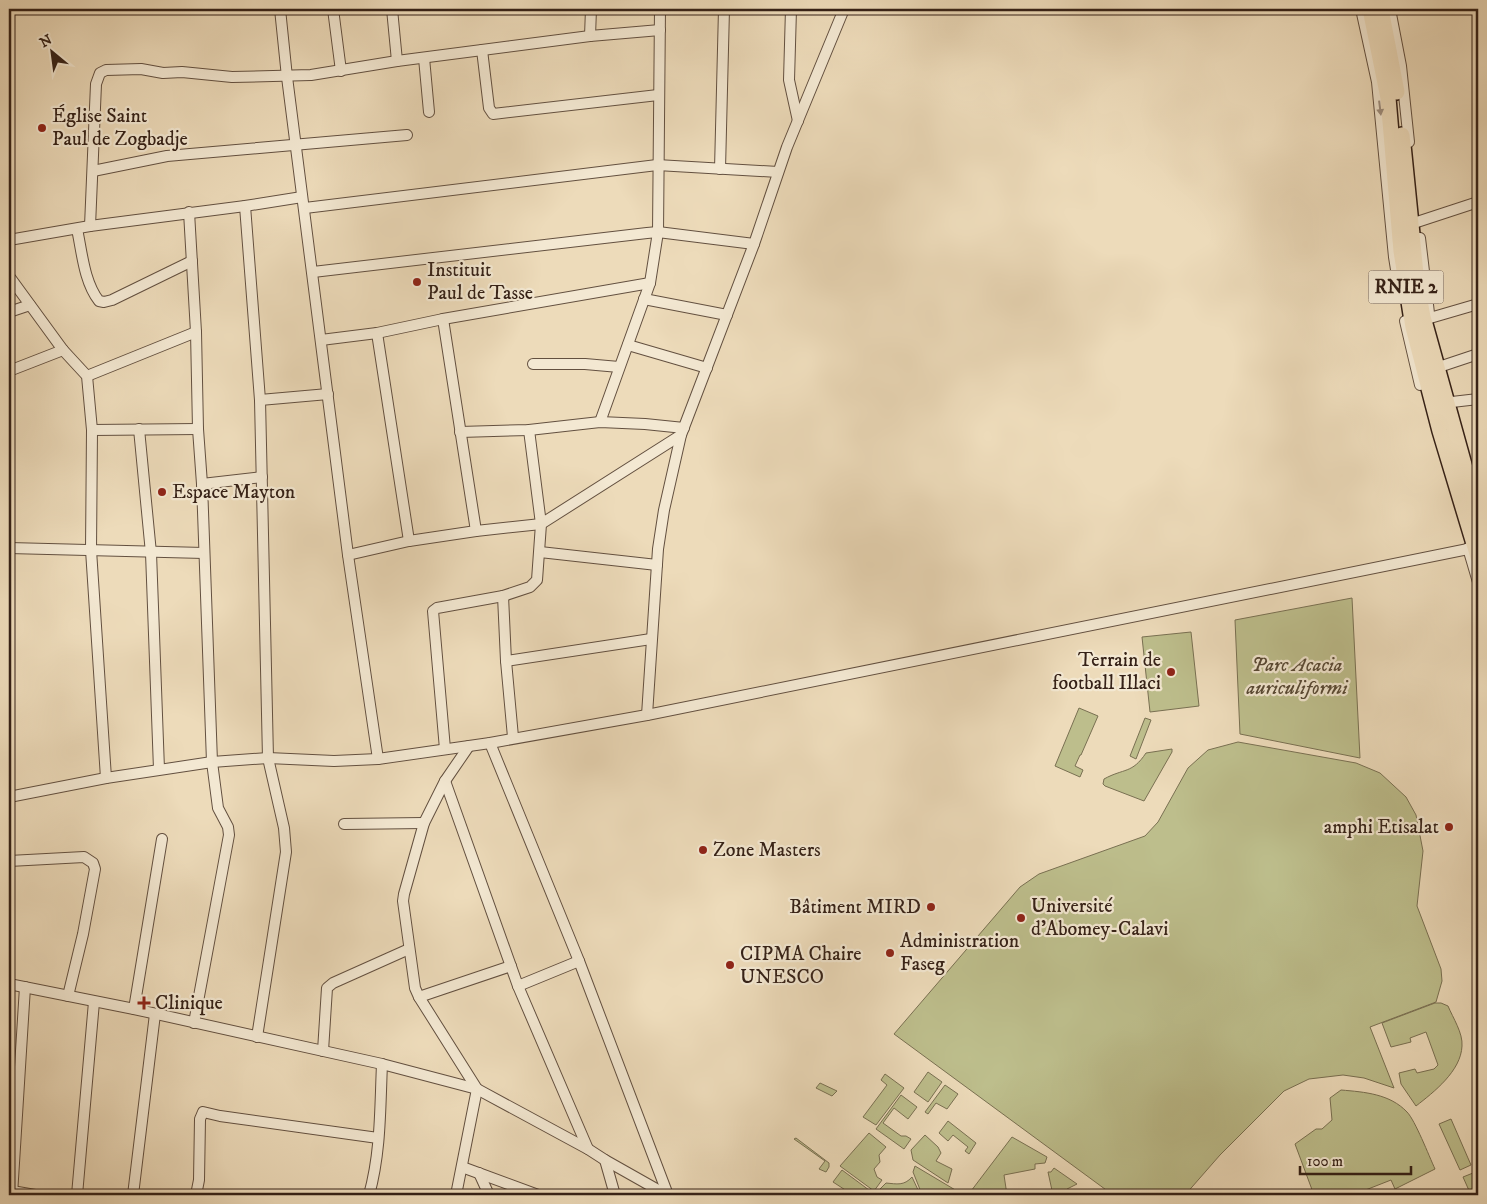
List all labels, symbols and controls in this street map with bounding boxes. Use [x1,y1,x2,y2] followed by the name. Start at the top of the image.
[28,28,78,78] north arrow
[37,31,56,52] text: N
[1376,101,1384,117] one-way arrow
[52,104,188,152] place label: Église Saint Paul de Zogbadje
[36,122,48,134] marker: Église Saint Paul de Zogbadje
[427,258,533,306] place label: Instituit Paul de Tasse
[1368,270,1444,304] road number: RNIE 2
[411,276,423,288] marker: Instituit Paul de Tasse
[172,480,296,505] place label: Espace Mayton
[156,486,168,498] marker: Espace Mayton
[1052,648,1161,696] place label: Terrain de football Illaci
[1246,653,1349,701] park label: Parc Acacia auriculiformi
[1165,666,1177,678] marker: Terrain de football Illaci
[1324,815,1439,840] place label: amphi Etisalat
[1443,821,1455,833] marker: amphi Etisalat
[713,838,821,863] place label: Zone Masters
[697,844,709,856] marker: Zone Masters
[1031,894,1168,942] place label: Université d'Abomey-Calavi
[789,895,921,920] place label: Bâtiment MIRD
[925,901,937,913] marker: Bâtiment MIRD
[1015,912,1027,924] marker: Université d'Abomey-Calavi
[900,929,1020,977] place label: Administration Faseg
[740,942,862,990] place label: CIPMA Chaire UNESCO
[884,947,896,959] marker: Administration Faseg
[724,959,736,971] marker: CIPMA Chaire UNESCO
[155,991,223,1016] place label: Clinique
[137,996,151,1010] marker: Clinique
[1300,1144,1411,1176] scale bar
[1307,1152,1343,1171] text: 100 m

